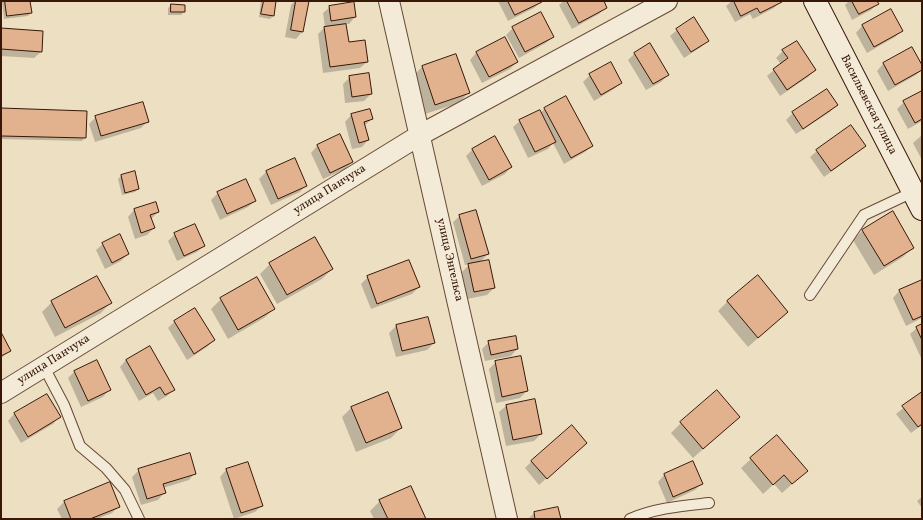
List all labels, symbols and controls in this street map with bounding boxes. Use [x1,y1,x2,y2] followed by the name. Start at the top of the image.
[837,53,899,157] street label: Васильевская улица
[291,162,369,218] street label: улица Панчука
[432,217,466,303] street label: улица Энгельса
[15,332,93,388] street label: улица Панчука

